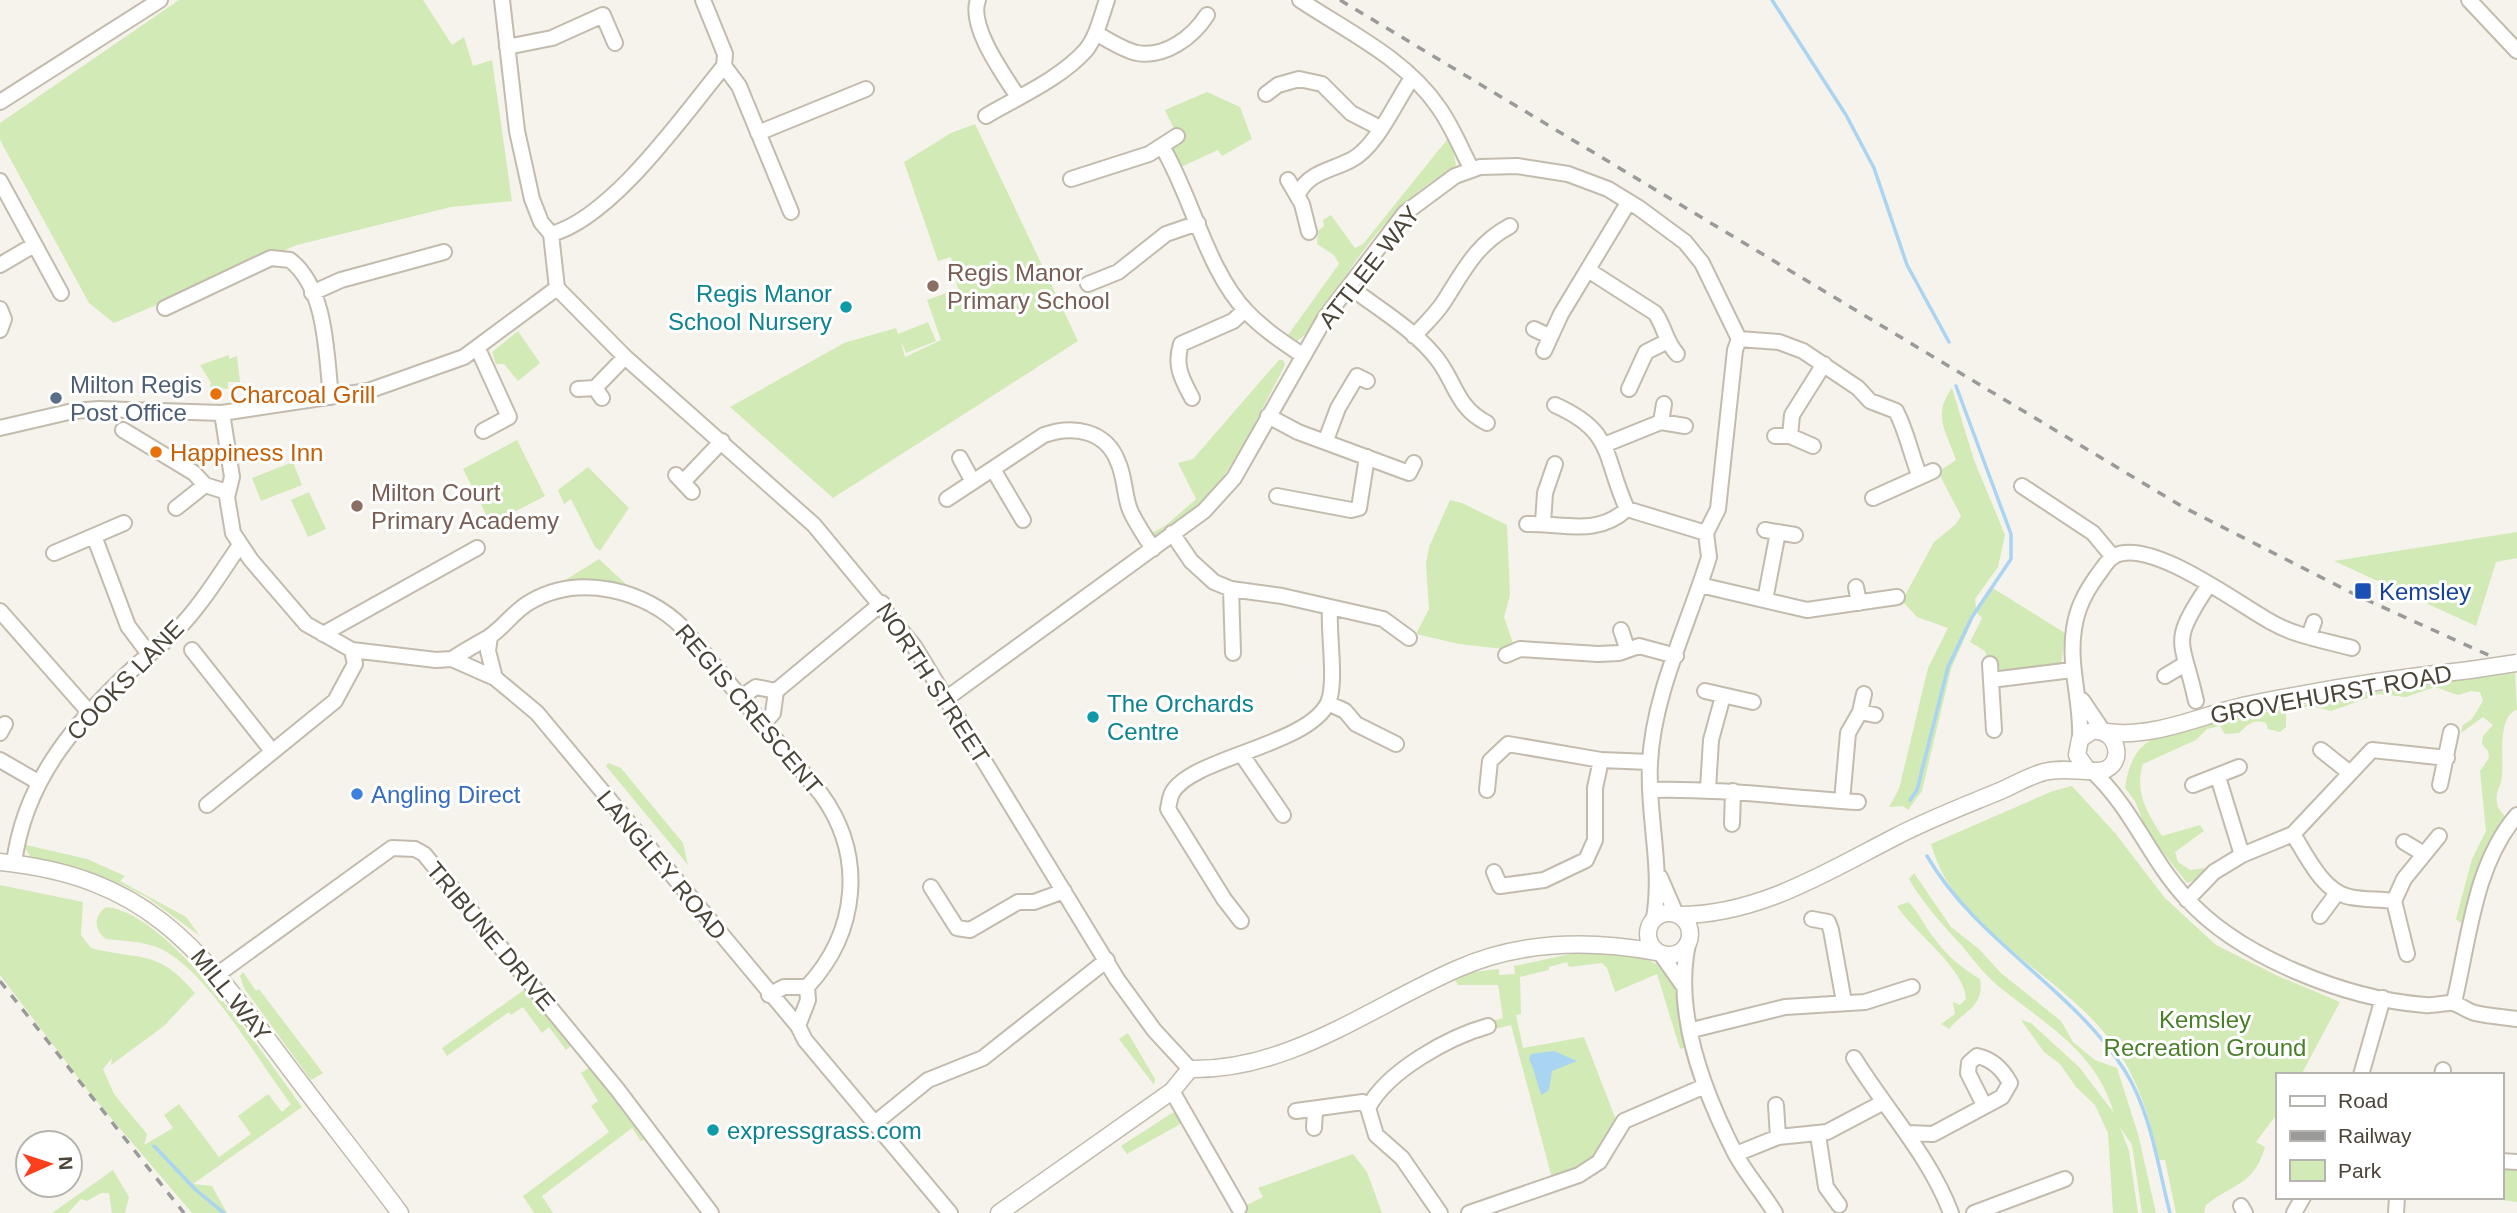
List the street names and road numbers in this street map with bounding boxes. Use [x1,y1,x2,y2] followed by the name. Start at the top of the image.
[1313,201,1425,333] street label: ATTLEE WAY
[871,598,995,769] street label: NORTH STREET
[61,614,189,746] street label: COOKS LANE
[670,619,828,800] street label: REGIS CRESCENT
[2208,659,2454,729] street label: GROVEHURST ROAD
[592,785,732,945] street label: LANGLEY ROAD
[421,856,561,1016] street label: TRIBUNE DRIVE
[186,943,276,1047] street label: MILL WAY

